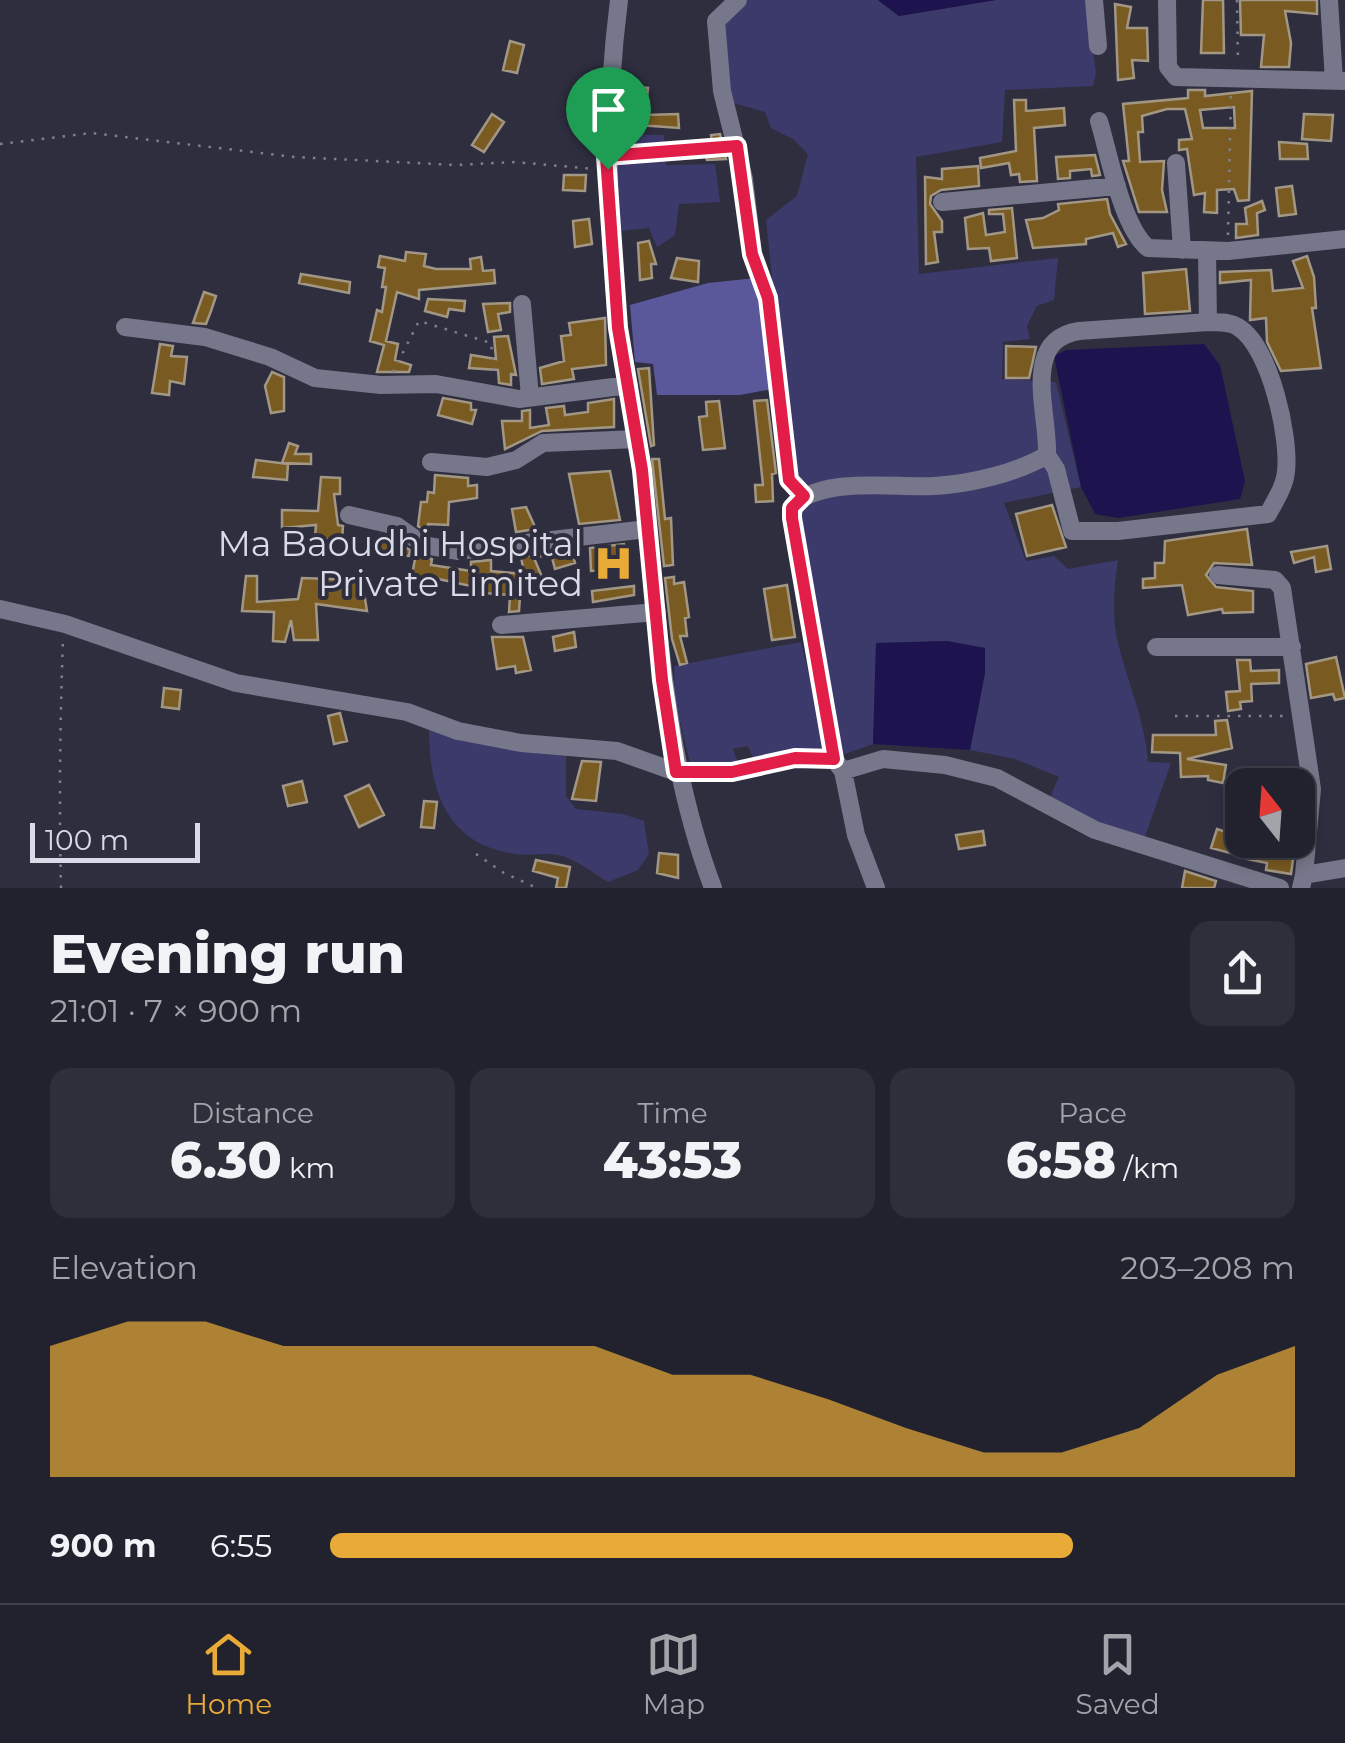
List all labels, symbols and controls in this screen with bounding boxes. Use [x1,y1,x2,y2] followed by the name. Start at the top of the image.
[566,67,651,170] pin
[581,82,636,137] icon: arrive
[217,522,583,605] place label: Ma Baoudhi Hospital Private Limited
[592,543,634,585] hospital icon: Ma Baoudhi Hospital Private Limited
[1225,768,1315,858] north arrow
[1225,768,1315,858] map controls
[30,818,200,863] scale bar
[45,823,129,857] text: 100 m
[50,920,405,987] text: Evening run
[1190,921,1295,1026] button: share
[50,991,302,1030] text: 21:01 · 7 × 900 m
[191,1096,314,1130] text: Distance
[637,1096,708,1130] text: Time
[1058,1096,1127,1130] text: Pace
[170,1130,282,1191] text: 6.30
[603,1130,742,1191] text: 43:53
[1006,1130,1116,1191] text: 6:58
[282,1151,335,1185] text: km
[1116,1151,1179,1185] text: /km
[50,1248,198,1287] text: Elevation
[1120,1248,1295,1287] text: 203–208 m
[50,1526,156,1565] text: 900 m
[210,1526,272,1565] text: 6:55
[185,1627,272,1721] tab: Home
[643,1627,705,1721] tab: Map
[1076,1627,1160,1721] tab: Saved

